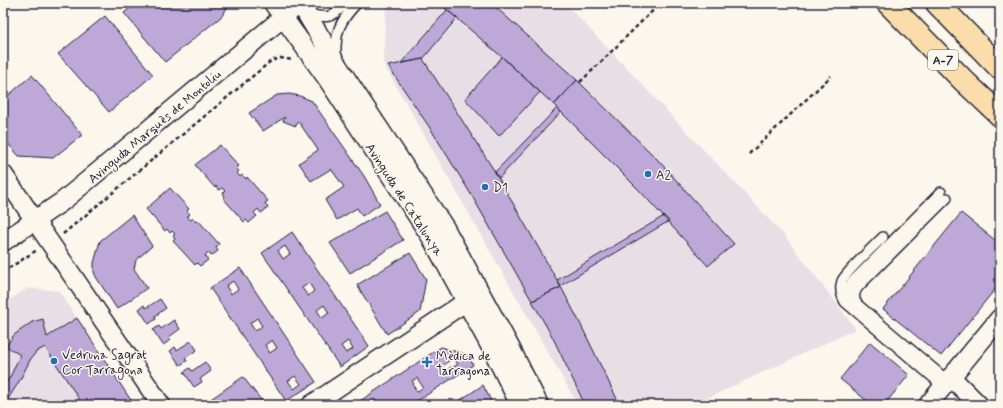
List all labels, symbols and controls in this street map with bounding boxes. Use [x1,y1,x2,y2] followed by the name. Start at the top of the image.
[928,50,958,70] road number: A-7
[85,66,226,189] street label: Avinguda Marquès de Montoliu
[360,140,447,260] street label: Avinguda de Catalunya
[656,167,672,184] place label: A2
[643,169,653,179] marker: A2
[493,180,508,197] place label: D1
[480,182,490,192] marker: D1
[62,347,147,380] place label: Vedruna Sagrat Cor Tarragona
[436,348,491,380] place label: Mèdica de Tarragona
[49,356,59,366] marker: Vedruna Sagrat Cor Tarragona
[421,356,433,368] marker: Mèdica de Tarragona

